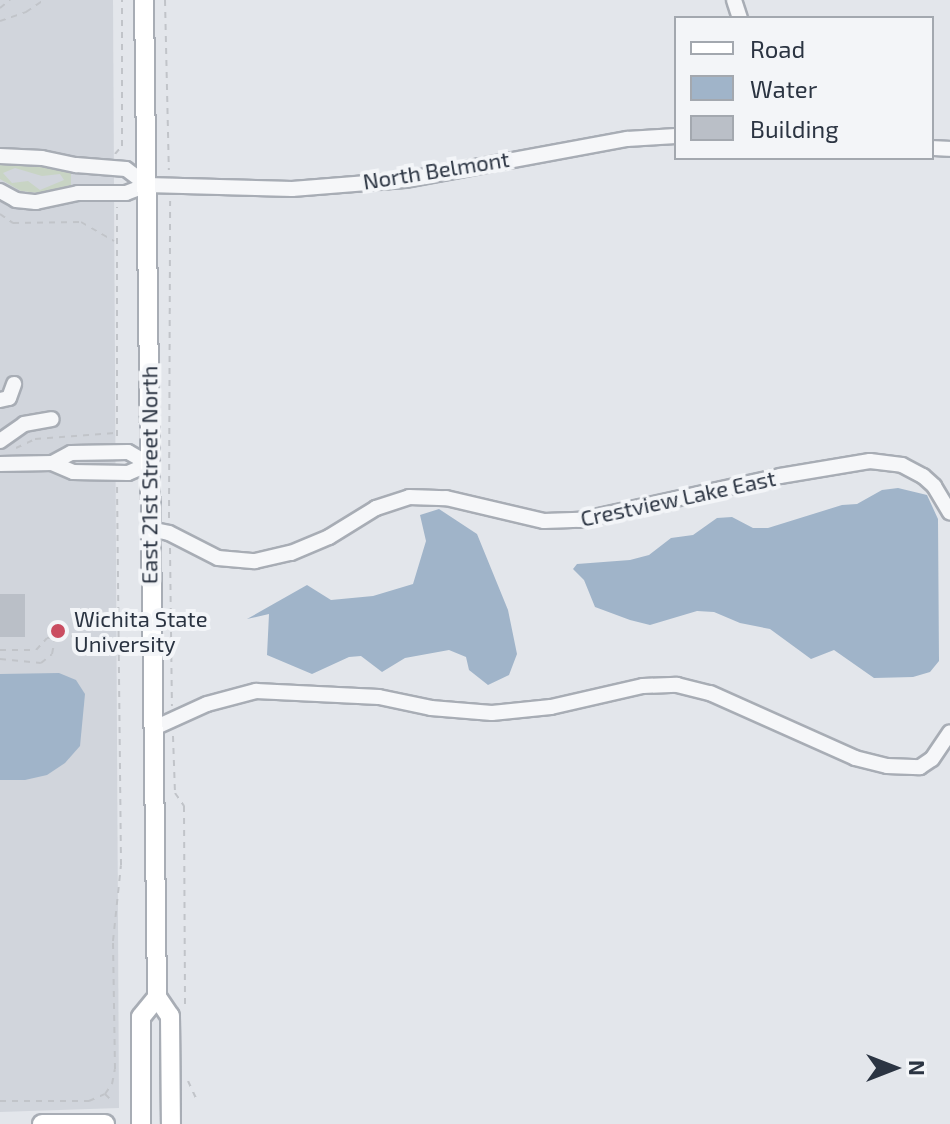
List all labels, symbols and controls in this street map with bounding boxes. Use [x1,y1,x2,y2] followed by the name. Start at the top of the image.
[674,16,934,160] legend
[750,34,805,63] text: Road
[750,74,817,103] text: Water
[750,114,839,143] text: Building
[361,145,511,195] street label: North Belmont
[136,366,162,584] street label: East 21st Street North
[578,464,778,532] street label: Crestview Lake East
[74,605,208,656] place label: Wichita State University
[49,622,67,640] marker: Wichita State University
[854,1028,934,1108] north arrow
[905,1060,931,1076] text: N

